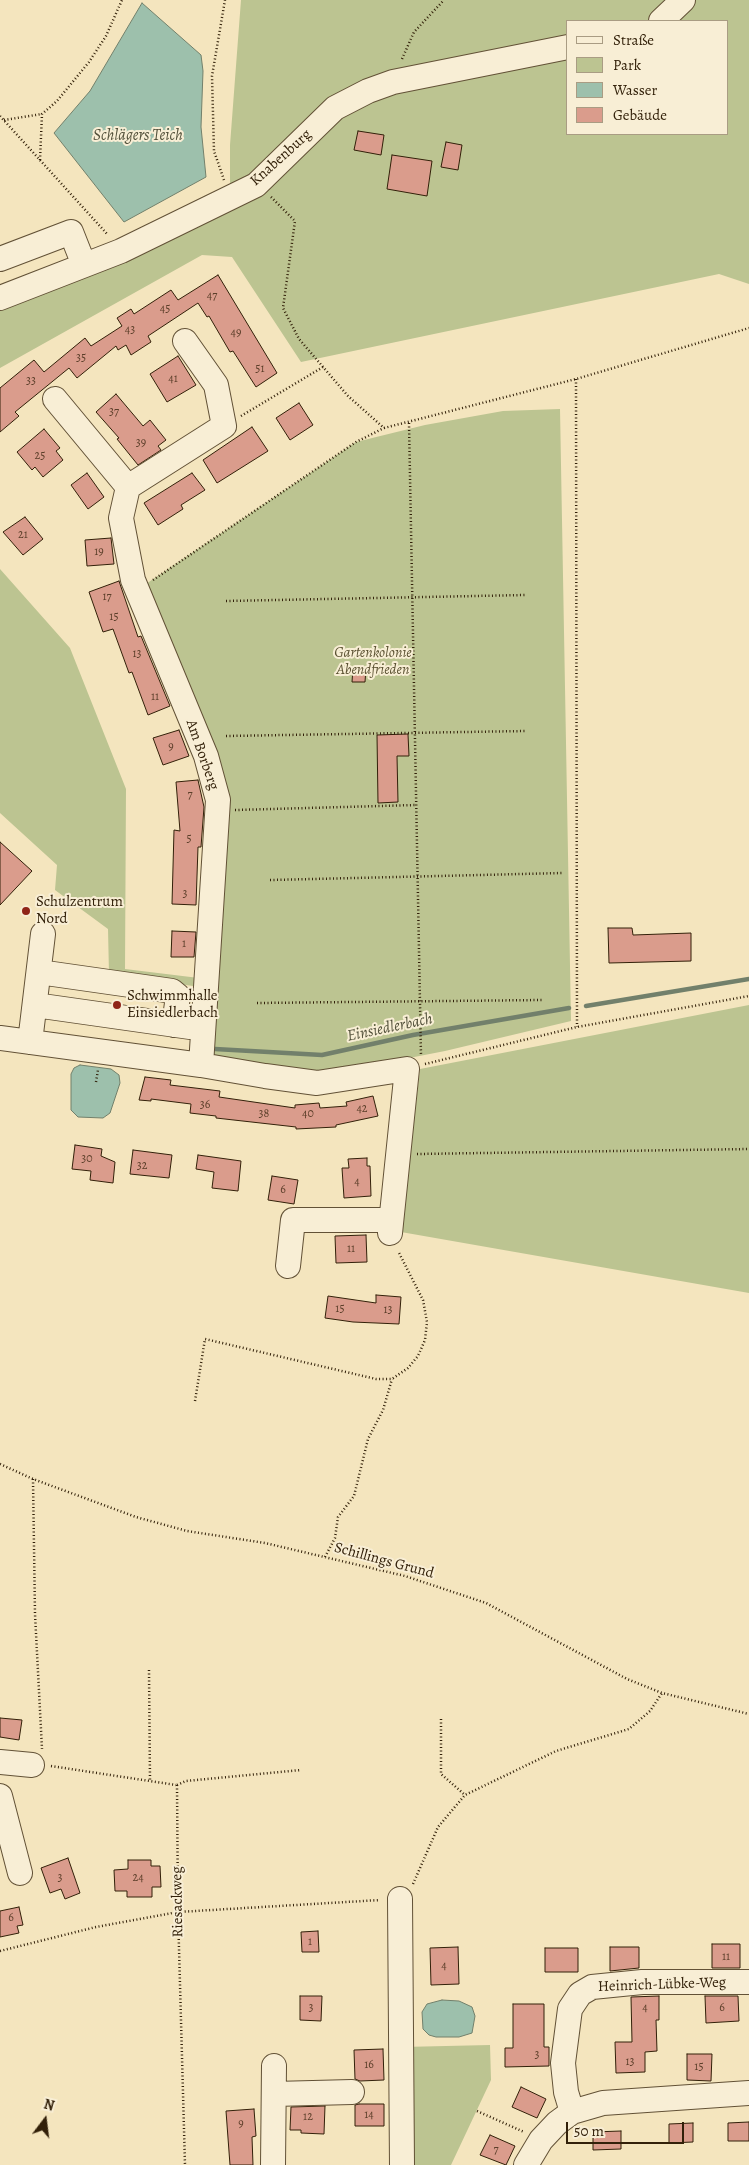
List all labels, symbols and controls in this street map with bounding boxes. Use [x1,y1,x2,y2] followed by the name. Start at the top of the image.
[566,20,729,135] legend
[613,30,654,50] text: Straße
[613,55,641,75] text: Park
[613,80,657,100] text: Wasser
[613,105,667,125] text: Gebäude
[93,126,183,146] water label: Schlägers Teich
[247,126,315,190] street label: Knabenburg
[207,289,217,303] house number: 47
[160,302,170,316] house number: 45
[125,323,135,337] house number: 43
[231,326,241,340] house number: 49
[76,351,86,365] house number: 35
[255,362,265,376] house number: 51
[168,372,178,386] house number: 41
[26,374,36,388] house number: 33
[109,405,119,419] house number: 37
[136,436,146,450] house number: 39
[35,449,45,463] house number: 25
[18,528,28,542] house number: 21
[94,545,104,559] house number: 19
[102,590,112,604] house number: 17
[109,610,119,624] house number: 15
[334,644,412,679] park label: Gartenkolonie Abendfrieden
[132,647,142,661] house number: 13
[151,690,159,704] house number: 11
[182,717,222,793] street label: Am Borberg
[168,740,174,754] house number: 9
[187,788,193,802] house number: 7
[186,832,192,846] house number: 5
[183,887,187,901] house number: 3
[36,893,123,928] place label: Schulzentrum Nord
[20,905,32,917] marker: Schulzentrum Nord
[182,937,186,951] house number: 1
[127,987,218,1022] place label: Schwimmhalle Einsiedlerbach
[111,999,123,1011] marker: Schwimmhalle Einsiedlerbach
[346,1010,434,1046] water label: Einsiedlerbach
[200,1098,210,1112] house number: 36
[356,1102,368,1116] house number: 42
[259,1107,269,1121] house number: 38
[302,1107,314,1121] house number: 40
[81,1152,93,1166] house number: 30
[137,1159,147,1173] house number: 32
[354,1175,360,1189] house number: 4
[280,1183,286,1197] house number: 6
[347,1242,355,1256] house number: 11
[335,1302,345,1316] house number: 15
[383,1303,393,1317] house number: 13
[332,1539,436,1583] street label: Schillings Grund
[168,1866,188,1938] street label: Riesackweg
[58,1871,62,1885] house number: 3
[132,1871,144,1885] house number: 24
[8,1911,14,1925] house number: 6
[308,1935,312,1949] house number: 1
[722,1950,730,1964] house number: 11
[441,1959,447,1973] house number: 4
[598,1974,726,1996] street label: Heinrich-Lübke-Weg
[309,2001,313,2015] house number: 3
[642,2001,648,2015] house number: 4
[719,2001,725,2015] house number: 6
[535,2048,539,2062] house number: 3
[625,2055,635,2069] house number: 13
[364,2058,374,2072] house number: 16
[694,2060,704,2074] house number: 15
[20,2095,70,2145] north arrow
[42,2095,56,2116] text: N
[364,2108,374,2122] house number: 14
[303,2110,313,2124] house number: 12
[569,2112,686,2144] scale bar
[238,2117,244,2131] house number: 9
[574,2121,604,2141] text: 50 m
[493,2143,499,2157] house number: 7

